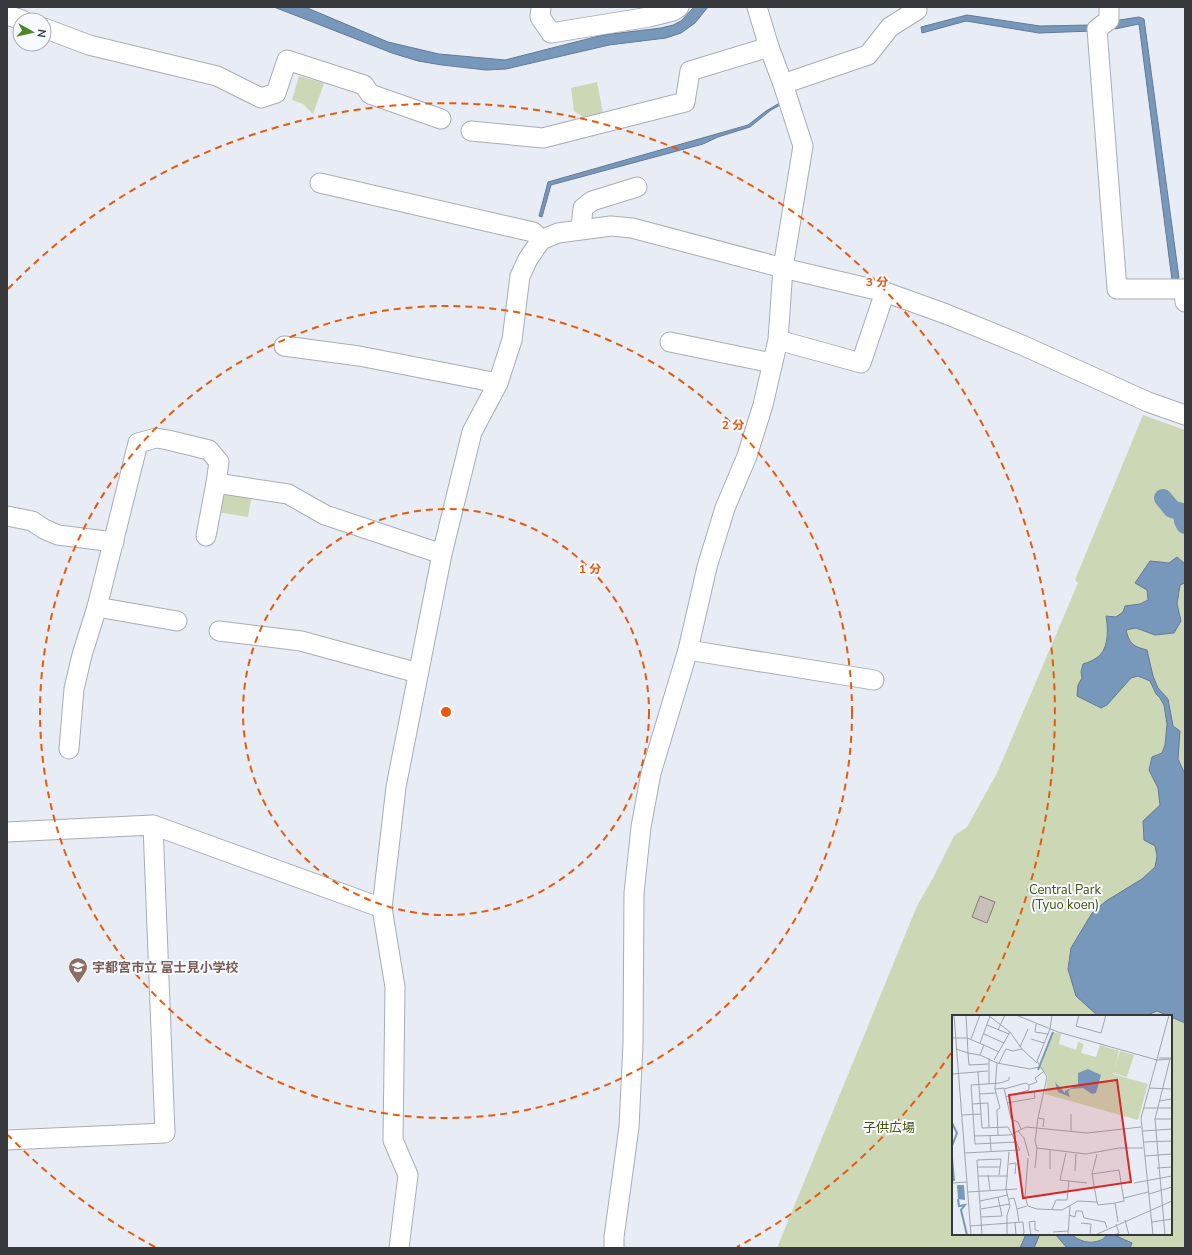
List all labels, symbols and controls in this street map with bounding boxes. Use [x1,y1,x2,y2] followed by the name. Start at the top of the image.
[12,12,52,52] north arrow
[33,28,49,38] text: N
[866,274,888,290] text: 3 分
[722,417,744,433] text: 2 分
[579,561,601,577] text: 1 分
[439,705,453,719] centre of rings
[1029,881,1101,914] park label: Central Park (Tyuo koen)
[67,956,89,984] school or university icon: 宇都宮市立 富士見小学校
[92,959,239,977] place label: 宇都宮市立 富士見小学校
[952,1015,1172,1235] inset map
[863,1119,915,1137] park label: 子供広場

